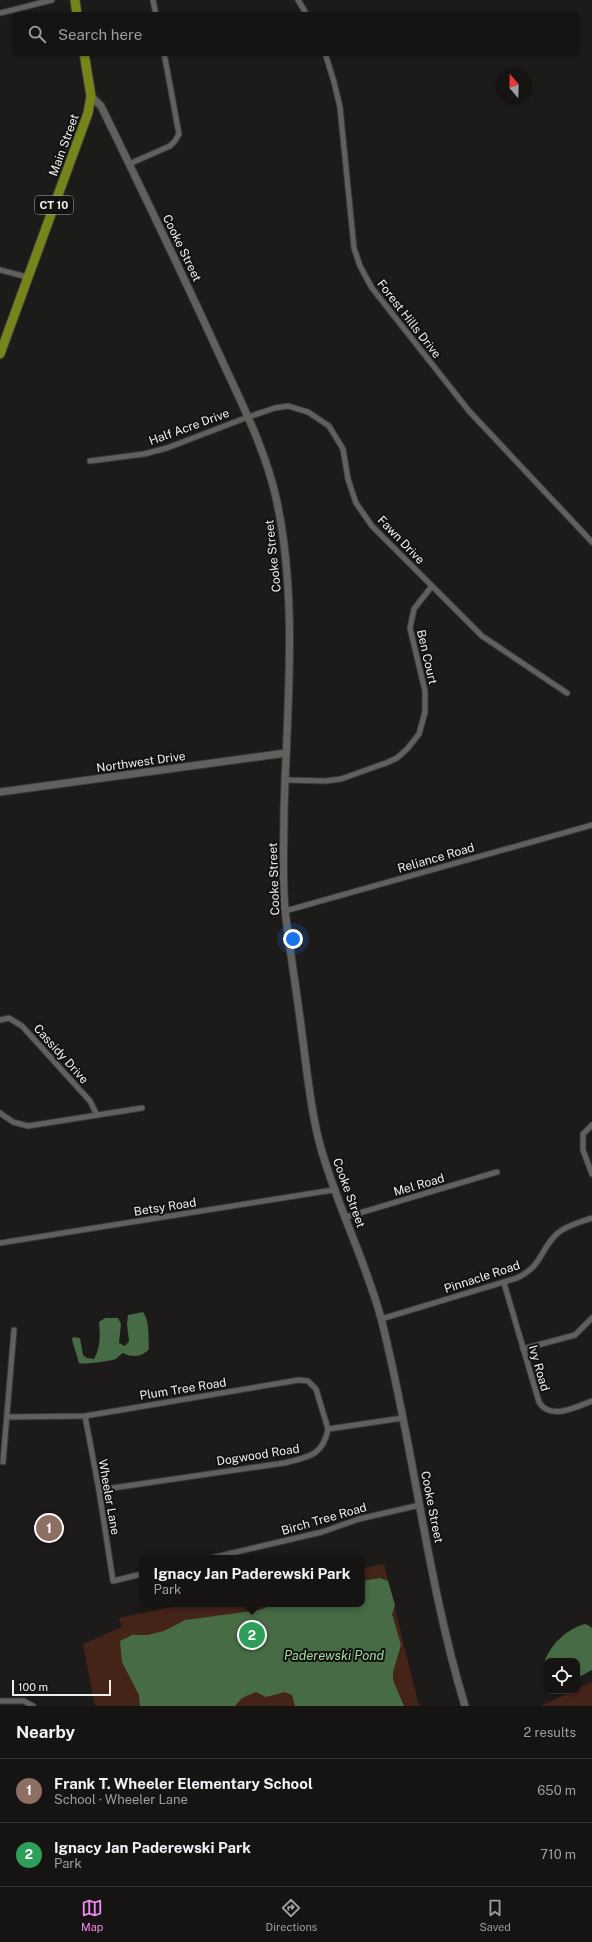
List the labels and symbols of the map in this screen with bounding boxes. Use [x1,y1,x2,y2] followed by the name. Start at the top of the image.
[496,68,532,104] north arrow
[46,112,82,178] street label: Main Street
[35,196,73,214] road number: CT 10
[160,212,204,284] street label: Cooke Street
[374,277,444,361] street label: Forest Hills Drive
[147,406,231,448] street label: Half Acre Drive
[375,513,427,567] street label: Fawn Drive
[262,519,284,593] street label: Cooke Street
[414,628,440,686] street label: Ben Court
[96,749,187,775] street label: Northwest Drive
[396,840,476,876] street label: Reliance Road
[266,842,282,916] street label: Cooke Street
[283,929,303,949] your location
[31,1021,91,1087] street label: Cassidy Drive
[330,1156,368,1230] street label: Cooke Street
[392,1171,446,1199] street label: Mel Road
[133,1195,197,1219] street label: Betsy Road
[442,1258,522,1296] street label: Pinnacle Road
[526,1343,552,1393] street label: Ivy Road
[139,1375,227,1403] street label: Plum Tree Road
[215,1442,301,1468] street label: Dogwood Road
[95,1458,123,1536] street label: Wheeler Lane
[418,1470,446,1544] street label: Cooke Street
[280,1500,368,1538] street label: Birch Tree Road
[36,1513,62,1543] pin: 1
[239,1620,265,1650] pin: 2
[284,1648,385,1663] water label: Paderewski Pond
[12,1678,111,1697] scale bar

